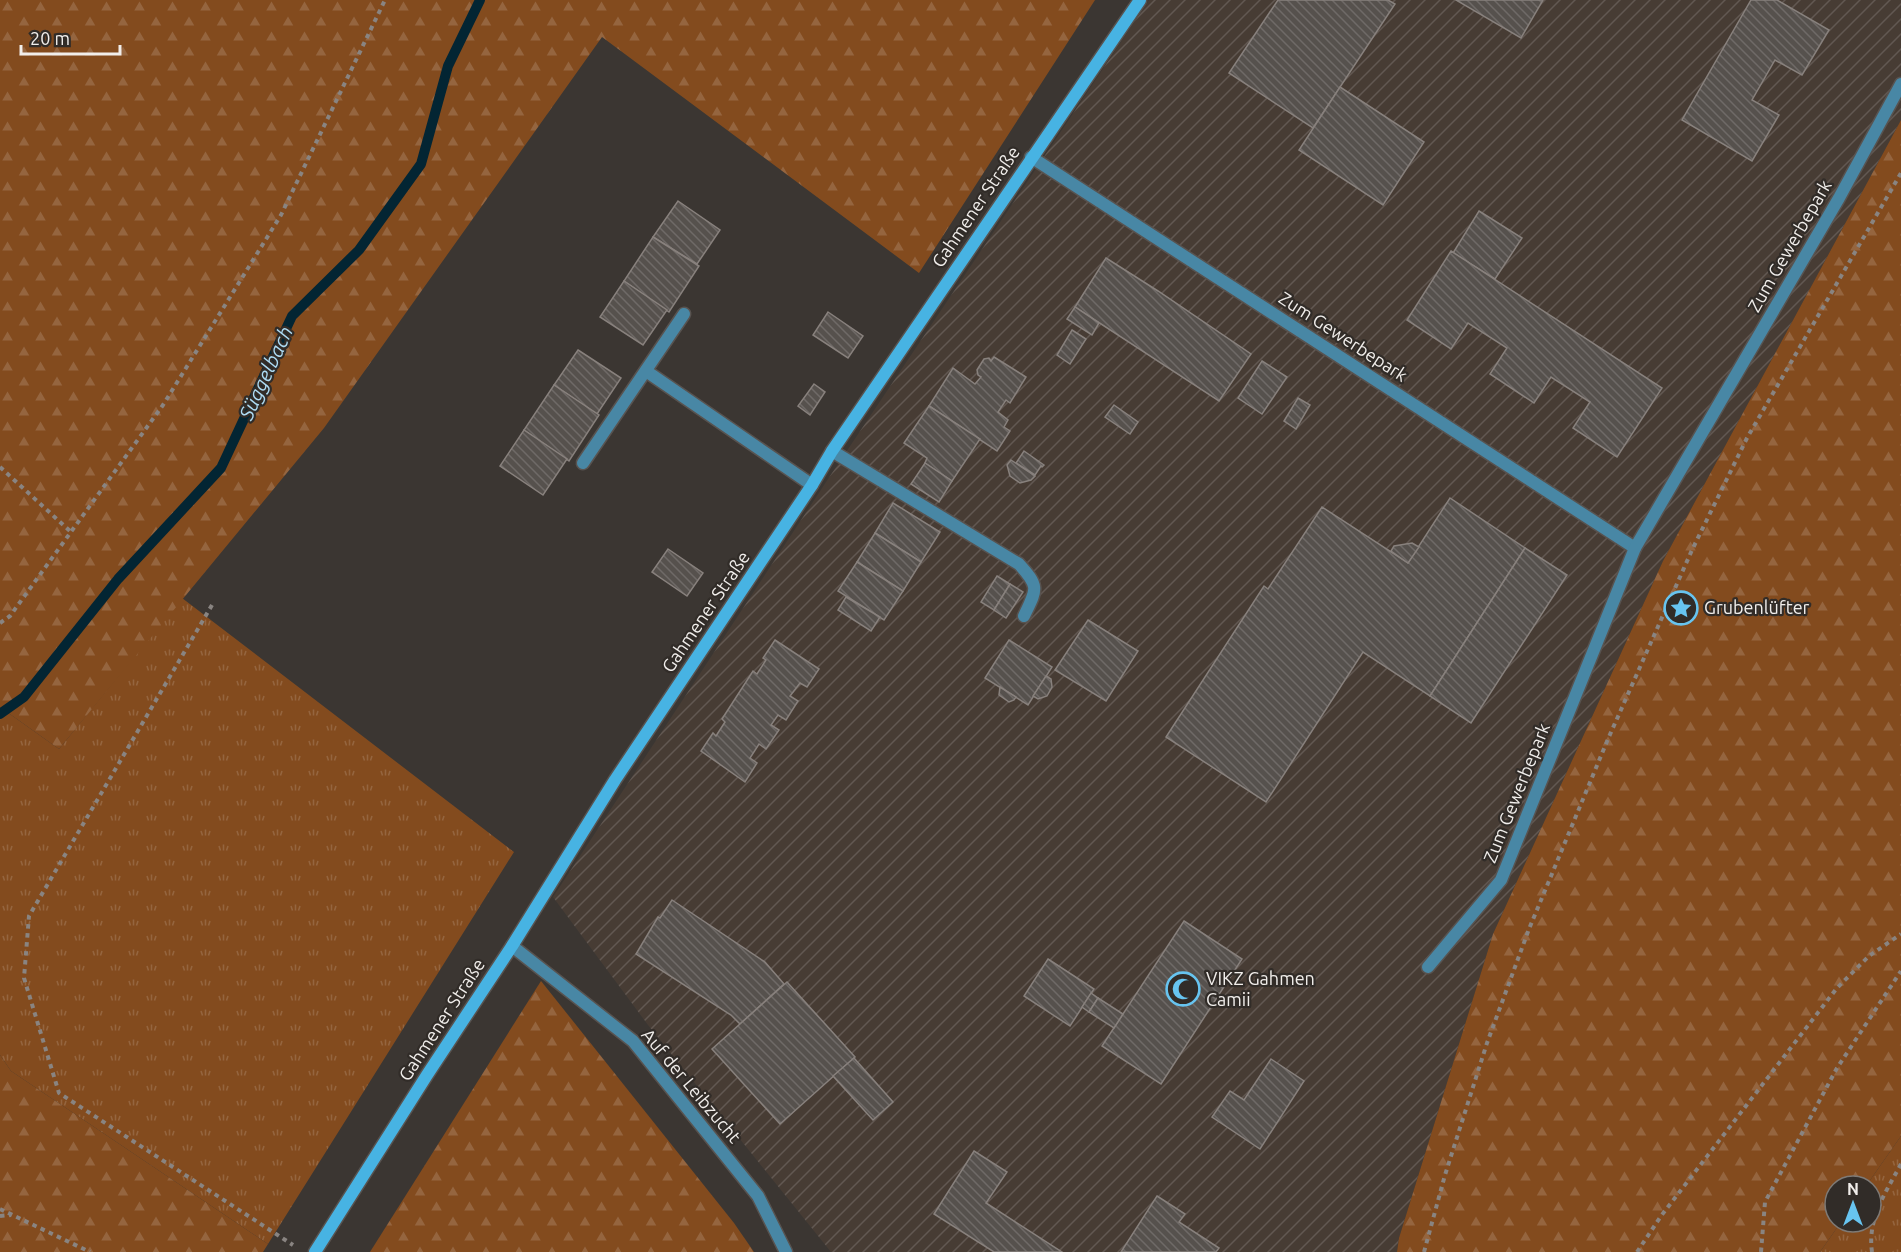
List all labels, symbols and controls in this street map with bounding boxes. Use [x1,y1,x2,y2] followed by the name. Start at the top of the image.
[21,18,120,56] scale bar
[30,28,70,48] text: 20 m
[927,142,1023,271] street label: Gahmener Straße
[1743,176,1835,315] street label: Zum Gewerbepark
[1276,287,1411,385] street label: Zum Gewerbepark
[233,322,297,424] water label: Süggelbach
[657,547,753,676] street label: Gahmener Straße
[1663,590,1699,626] place icon: Grubenlüfter
[1704,597,1810,617] place label: Grubenlüfter
[1479,720,1553,865] street label: Zum Gewerbepark
[394,955,488,1084] street label: Gahmener Straße
[1206,968,1315,1009] place label: VIKZ Gahmen Camii
[1165,971,1201,1007] mosque icon: VIKZ Gahmen Camii
[638,1024,745,1146] street label: Auf der Leibzucht
[1823,1174,1883,1234] north arrow
[1847,1180,1859,1198] text: N

